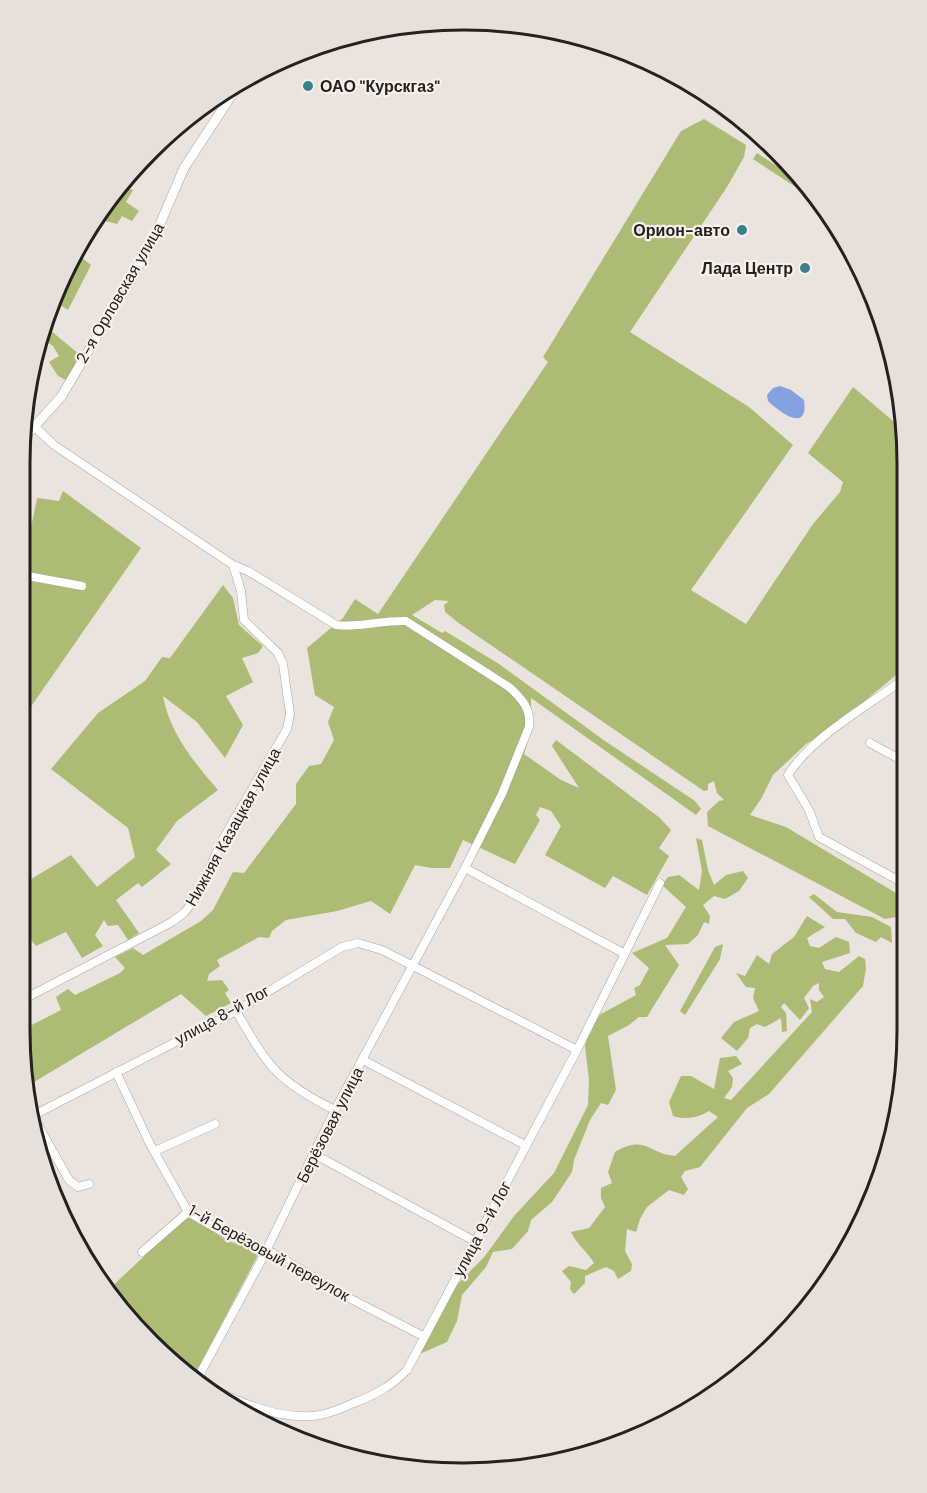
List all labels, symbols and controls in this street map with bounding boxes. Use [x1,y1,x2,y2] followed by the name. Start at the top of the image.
[320,76,440,97] place label: ОАО "Курскгаз"
[301,79,315,93] marker: ОАО "Курскгаз"
[71,219,169,367] street label: 2-я Орловская улица
[633,220,730,241] place label: Орион-авто
[735,223,749,237] marker: Орион-авто
[702,258,793,279] place label: Лада Центр
[798,261,812,275] marker: Лада Центр
[181,744,285,910] street label: Нижняя Казацкая улица
[171,980,273,1050] street label: улица 8-й Лог
[292,1063,368,1187] street label: Берёзовая улица
[448,1177,516,1280] street label: улица 9-й Лог
[185,1200,354,1307] street label: 1-й Берёзовый переулок

